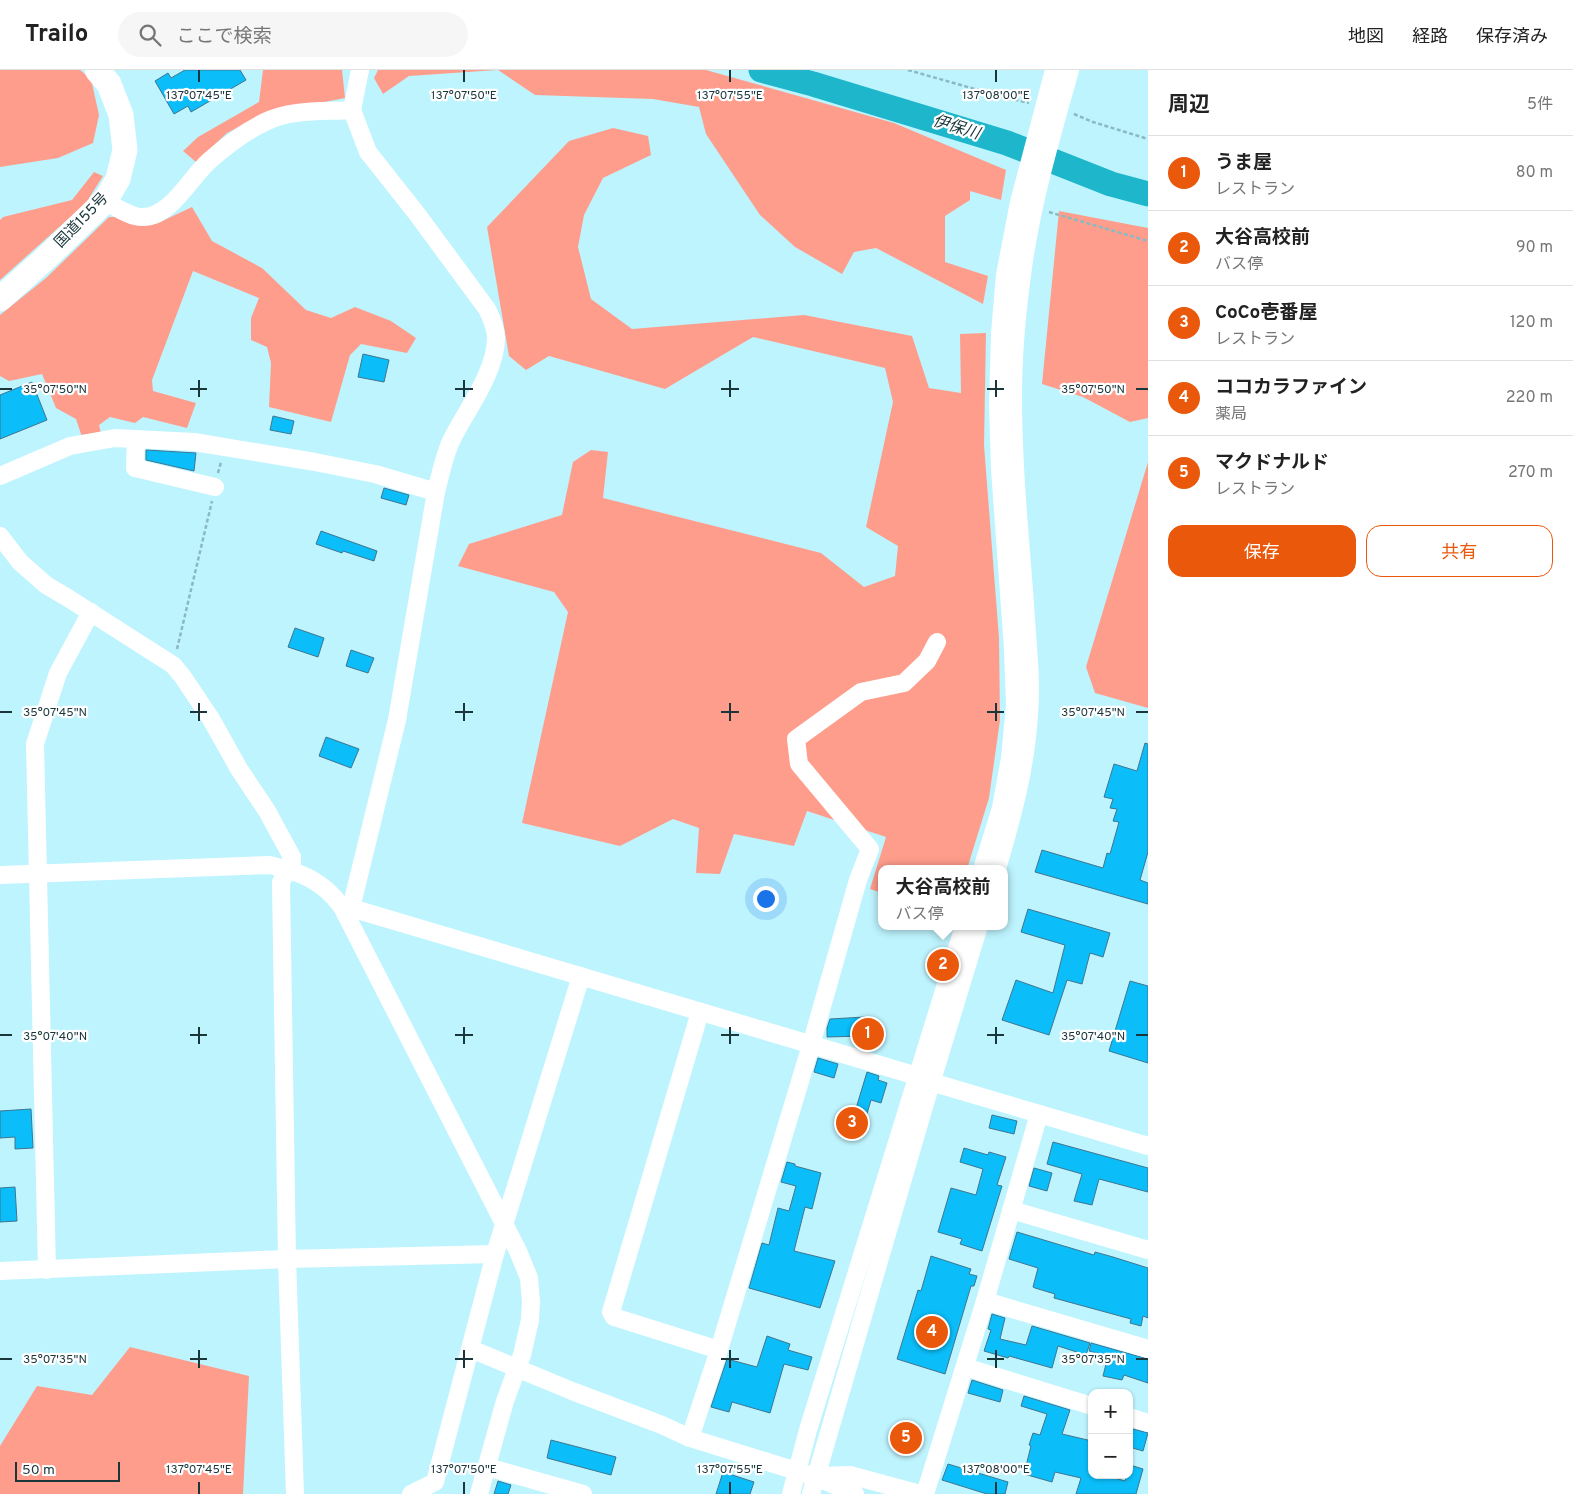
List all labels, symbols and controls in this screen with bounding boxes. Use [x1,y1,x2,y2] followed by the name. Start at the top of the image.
[118,12,468,57] search box
[25,20,88,50] text: Trailo
[136,21,164,49] icon: search
[176,25,271,49] text: ここで検索
[1348,26,1384,49] text: 地図
[1412,26,1448,49] text: 経路
[1476,26,1548,49] text: 保存済み
[166,88,232,104] text: 137°07'45"E
[431,88,497,104] text: 137°07'50"E
[697,88,763,104] text: 137°07'55"E
[962,88,1030,104] text: 137°08'00"E
[1168,92,1210,119] text: 周辺
[1527,95,1553,115] text: 5件
[930,111,984,145] water label: 伊保川
[1215,151,1272,175] text: うま屋
[1181,163,1187,183] text: 1
[1516,163,1553,183] text: 80 m
[1215,180,1295,200] text: レストラン
[51,189,113,253] street label: 国道155号
[1215,226,1310,250] text: 大谷高校前
[1179,238,1189,258] text: 2
[1516,238,1553,258] text: 90 m
[1215,255,1263,275] text: バス停
[1215,301,1317,325] text: CoCo壱番屋
[1179,313,1189,333] text: 3
[1510,313,1553,333] text: 120 m
[1215,330,1295,350] text: レストラン
[1215,376,1367,400] text: ココカラファイン
[23,382,87,398] text: 35°07'50"N
[1061,382,1125,398] text: 35°07'50"N
[1179,388,1189,408] text: 4
[1506,388,1553,408] text: 220 m
[1215,405,1247,425] text: 薬局
[1215,451,1329,475] text: マクドナルド
[1179,463,1189,483] text: 5
[1508,463,1553,483] text: 270 m
[1215,480,1295,500] text: レストラン
[1168,525,1356,577] button: 保存
[1366,525,1553,577] button: 共有
[23,705,87,721] text: 35°07'45"N
[1061,705,1125,721] text: 35°07'45"N
[878,865,1008,930] popup
[895,876,991,900] text: 大谷高校前
[753,886,779,912] your location
[895,905,944,925] text: バス停
[927,946,959,984] pin: 2
[852,1015,884,1053] pin: 1
[23,1029,87,1045] text: 35°07'40"N
[1061,1029,1125,1045] text: 35°07'40"N
[836,1104,868,1142] pin: 3
[916,1313,948,1351] pin: 4
[23,1352,87,1368] text: 35°07'35"N
[1061,1352,1125,1368] text: 35°07'35"N
[1088,1389,1133,1479] map controls
[1088,1389,1133,1434] button: +
[890,1419,922,1457] pin: 5
[1088,1434,1133,1479] button: −
[15,1459,120,1482] scale bar
[22,1462,55,1479] text: 50 m
[166,1462,232,1478] text: 137°07'45"E
[431,1462,497,1478] text: 137°07'50"E
[697,1462,763,1478] text: 137°07'55"E
[962,1462,1030,1478] text: 137°08'00"E

